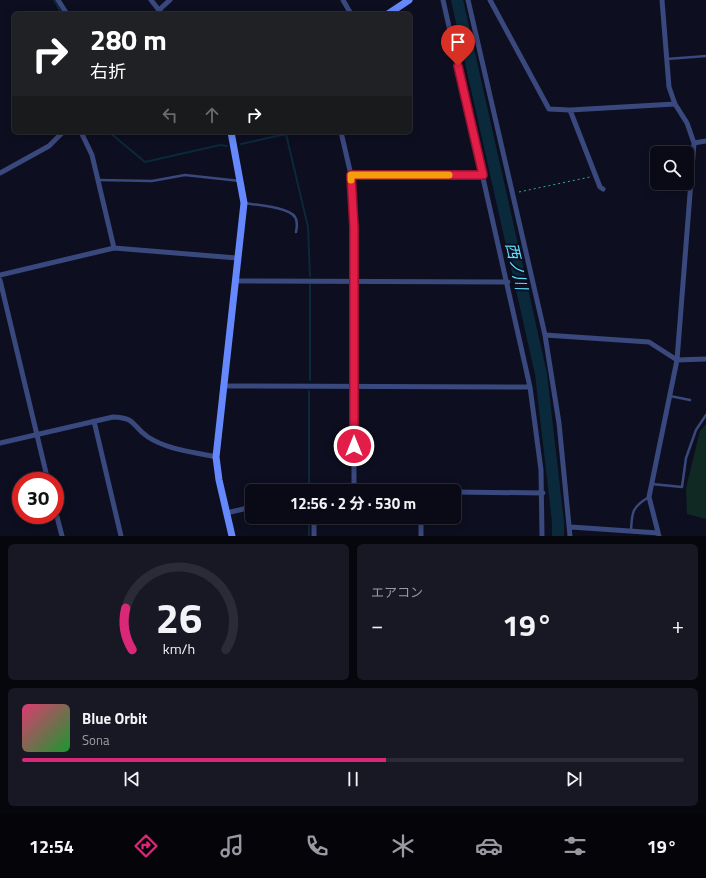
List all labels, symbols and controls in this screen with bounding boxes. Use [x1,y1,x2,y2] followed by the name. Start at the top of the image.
[90,18,167,61] text: 280 m
[441,25,475,66] pin
[24,28,76,80] icon: right
[447,31,469,53] icon: arrive
[90,58,126,85] text: 右折
[159,104,181,126] icon: left
[201,104,223,126] icon: ahead
[243,104,265,126] icon: right
[650,146,694,190] map controls
[650,146,694,190] button: search
[500,240,535,294] water label: 西ノ川
[333,425,375,467] position arrow
[12,472,64,524] speed limit sign: 30
[290,492,416,515] text: 12:56 · 2 分 · 530 m
[371,582,423,602] text: エアコン
[155,586,202,649] text: 26
[502,602,553,648] text: 19°
[371,608,383,642] text: −
[672,608,684,642] text: +
[162,638,195,660] text: km/h
[82,707,147,730] text: Blue Orbit
[82,730,109,750] text: Sona
[121,768,143,790] icon: previous
[342,768,364,790] icon: pause
[563,768,585,790] icon: next
[132,832,160,860] icon: directions
[218,832,246,860] icon: music
[303,832,331,860] icon: phone
[389,832,417,860] icon: climate
[475,832,503,860] icon: car
[561,832,589,860] icon: filters
[29,833,74,860] text: 12:54
[647,833,677,860] text: 19°

